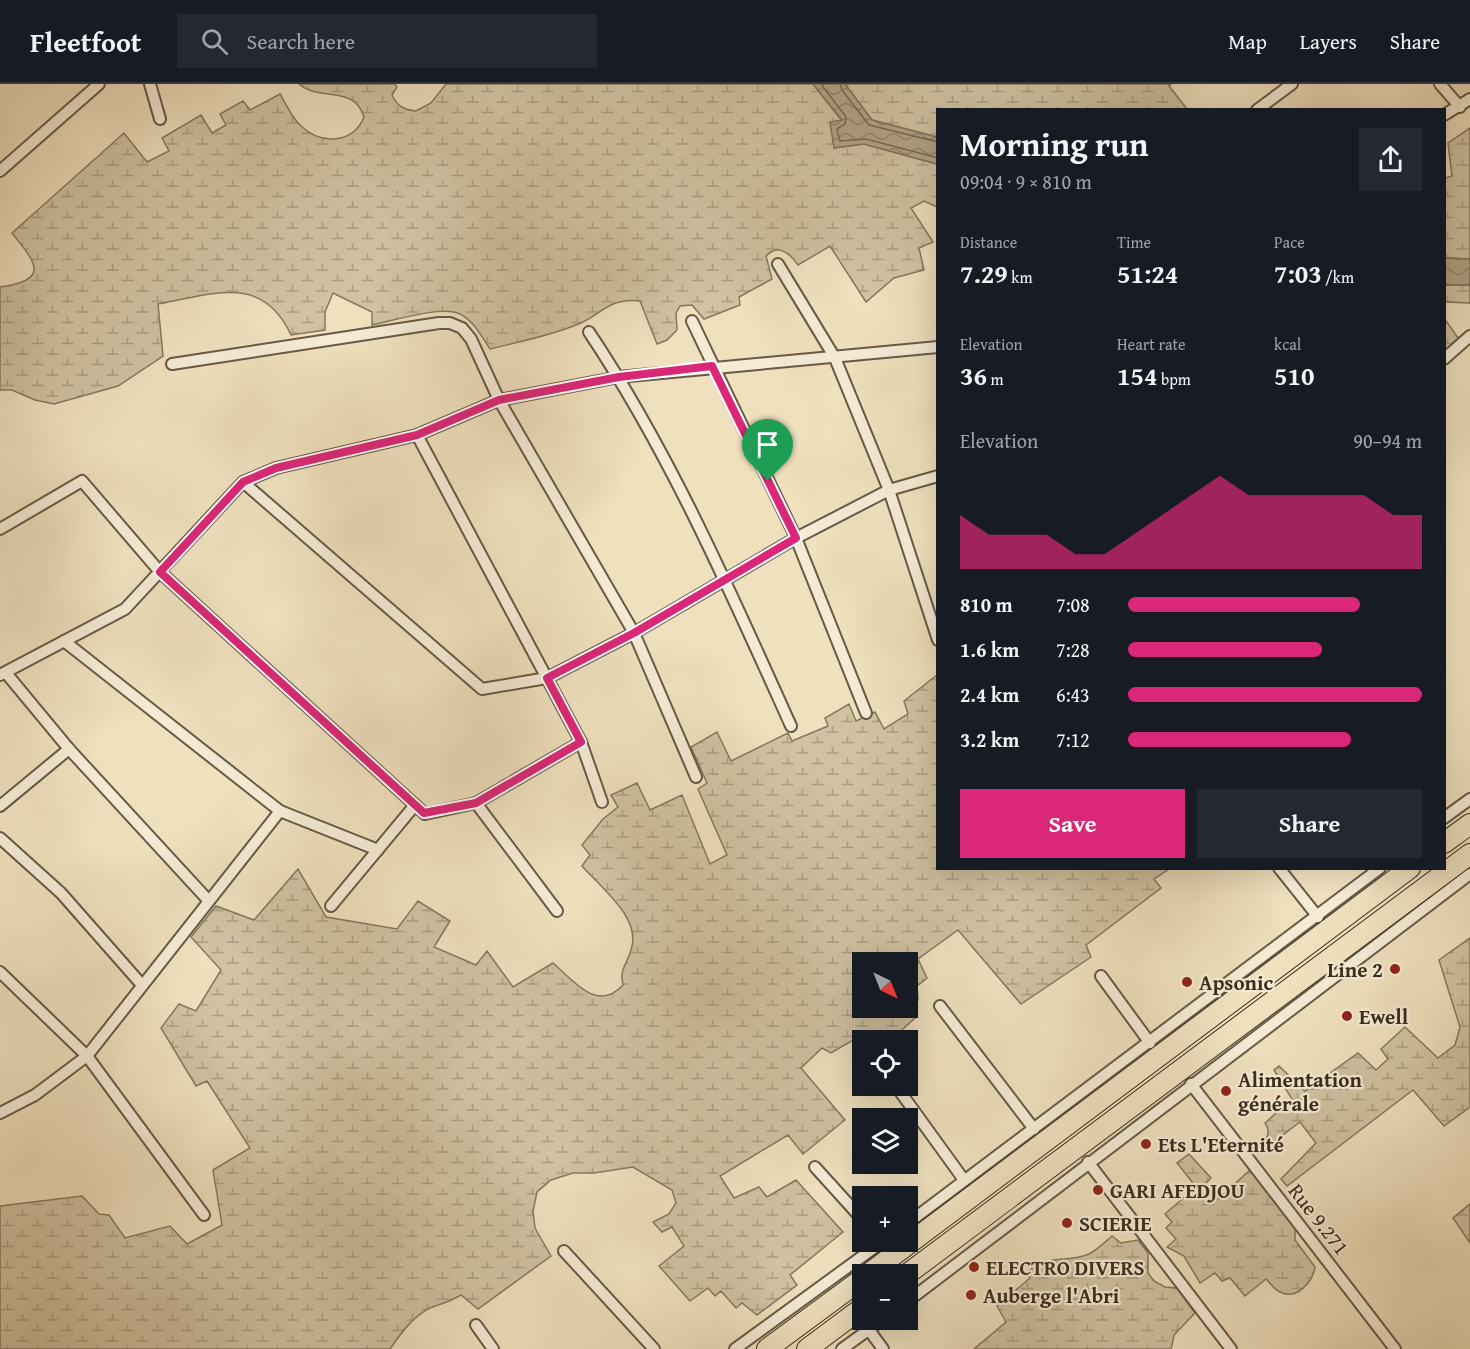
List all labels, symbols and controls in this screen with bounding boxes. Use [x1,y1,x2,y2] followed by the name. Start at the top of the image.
[177,14,597,68] search box
[30,21,141,62] text: Fleetfoot
[198,25,231,58] icon: search
[246,25,355,57] text: Search here
[1228,26,1267,57] text: Map
[1300,26,1357,57] text: Layers
[1390,26,1440,57] text: Share
[960,120,1149,168] text: Morning run
[1359,128,1422,191] button: share
[960,167,1092,196] text: 09:04 · 9 × 810 m
[960,230,1017,254] text: Distance
[1117,230,1151,254] text: Time
[1274,230,1305,254] text: Pace
[960,254,1008,293] text: 7.29
[1117,254,1178,293] text: 51:24
[1274,254,1322,293] text: 7:03
[1008,265,1032,289] text: km
[1322,265,1354,289] text: /km
[960,332,1023,356] text: Elevation
[1117,332,1186,356] text: Heart rate
[1274,332,1301,356] text: kcal
[960,356,987,395] text: 36
[1117,356,1157,395] text: 154
[1274,356,1314,395] text: 510
[987,367,1004,391] text: m
[1157,367,1191,391] text: bpm
[742,419,793,481] pin
[960,426,1038,455] text: Elevation
[1353,426,1422,455] text: 90–94 m
[751,428,784,461] icon: arrive
[960,590,1013,619] text: 810 m
[1056,590,1090,619] text: 7:08
[960,635,1019,664] text: 1.6 km
[1056,635,1090,664] text: 7:28
[960,680,1019,709] text: 2.4 km
[1056,680,1090,709] text: 6:43
[960,725,1019,754] text: 3.2 km
[1056,725,1090,754] text: 7:12
[960,789,1185,858] button: Save
[1197,789,1422,858] button: Share
[852,952,918,1018] north arrow
[852,952,918,1330] map controls
[1327,954,1383,985] place label: Line 2
[1388,962,1402,976] marker: Line 2
[1199,967,1273,998] place label: Apsonic
[1180,975,1194,989] marker: Apsonic
[1359,1001,1409,1032] place label: Ewell
[1340,1009,1354,1023] marker: Ewell
[852,1030,918,1096] button: locate
[1238,1064,1363,1119] place label: Alimentation générale
[1219,1084,1233,1098] marker: Alimentation générale
[852,1108,918,1174] button: layers
[1158,1129,1284,1160] place label: Ets L'Eternité
[1139,1137,1153,1151] marker: Ets L'Eternité
[1110,1175,1245,1206] place label: GARI AFEDJOU
[1281,1177,1357,1261] street label: Rue 9.271
[1091,1183,1105,1197] marker: GARI AFEDJOU
[852,1186,918,1252] button: +
[1079,1208,1152,1239] place label: SCIERIE
[1060,1216,1074,1230] marker: SCIERIE
[986,1252,1145,1283] place label: ELECTRO DIVERS
[967,1260,981,1274] marker: ELECTRO DIVERS
[852,1264,918,1330] button: −
[983,1280,1120,1311] place label: Auberge l'Abri
[964,1288,978,1302] marker: Auberge l'Abri

